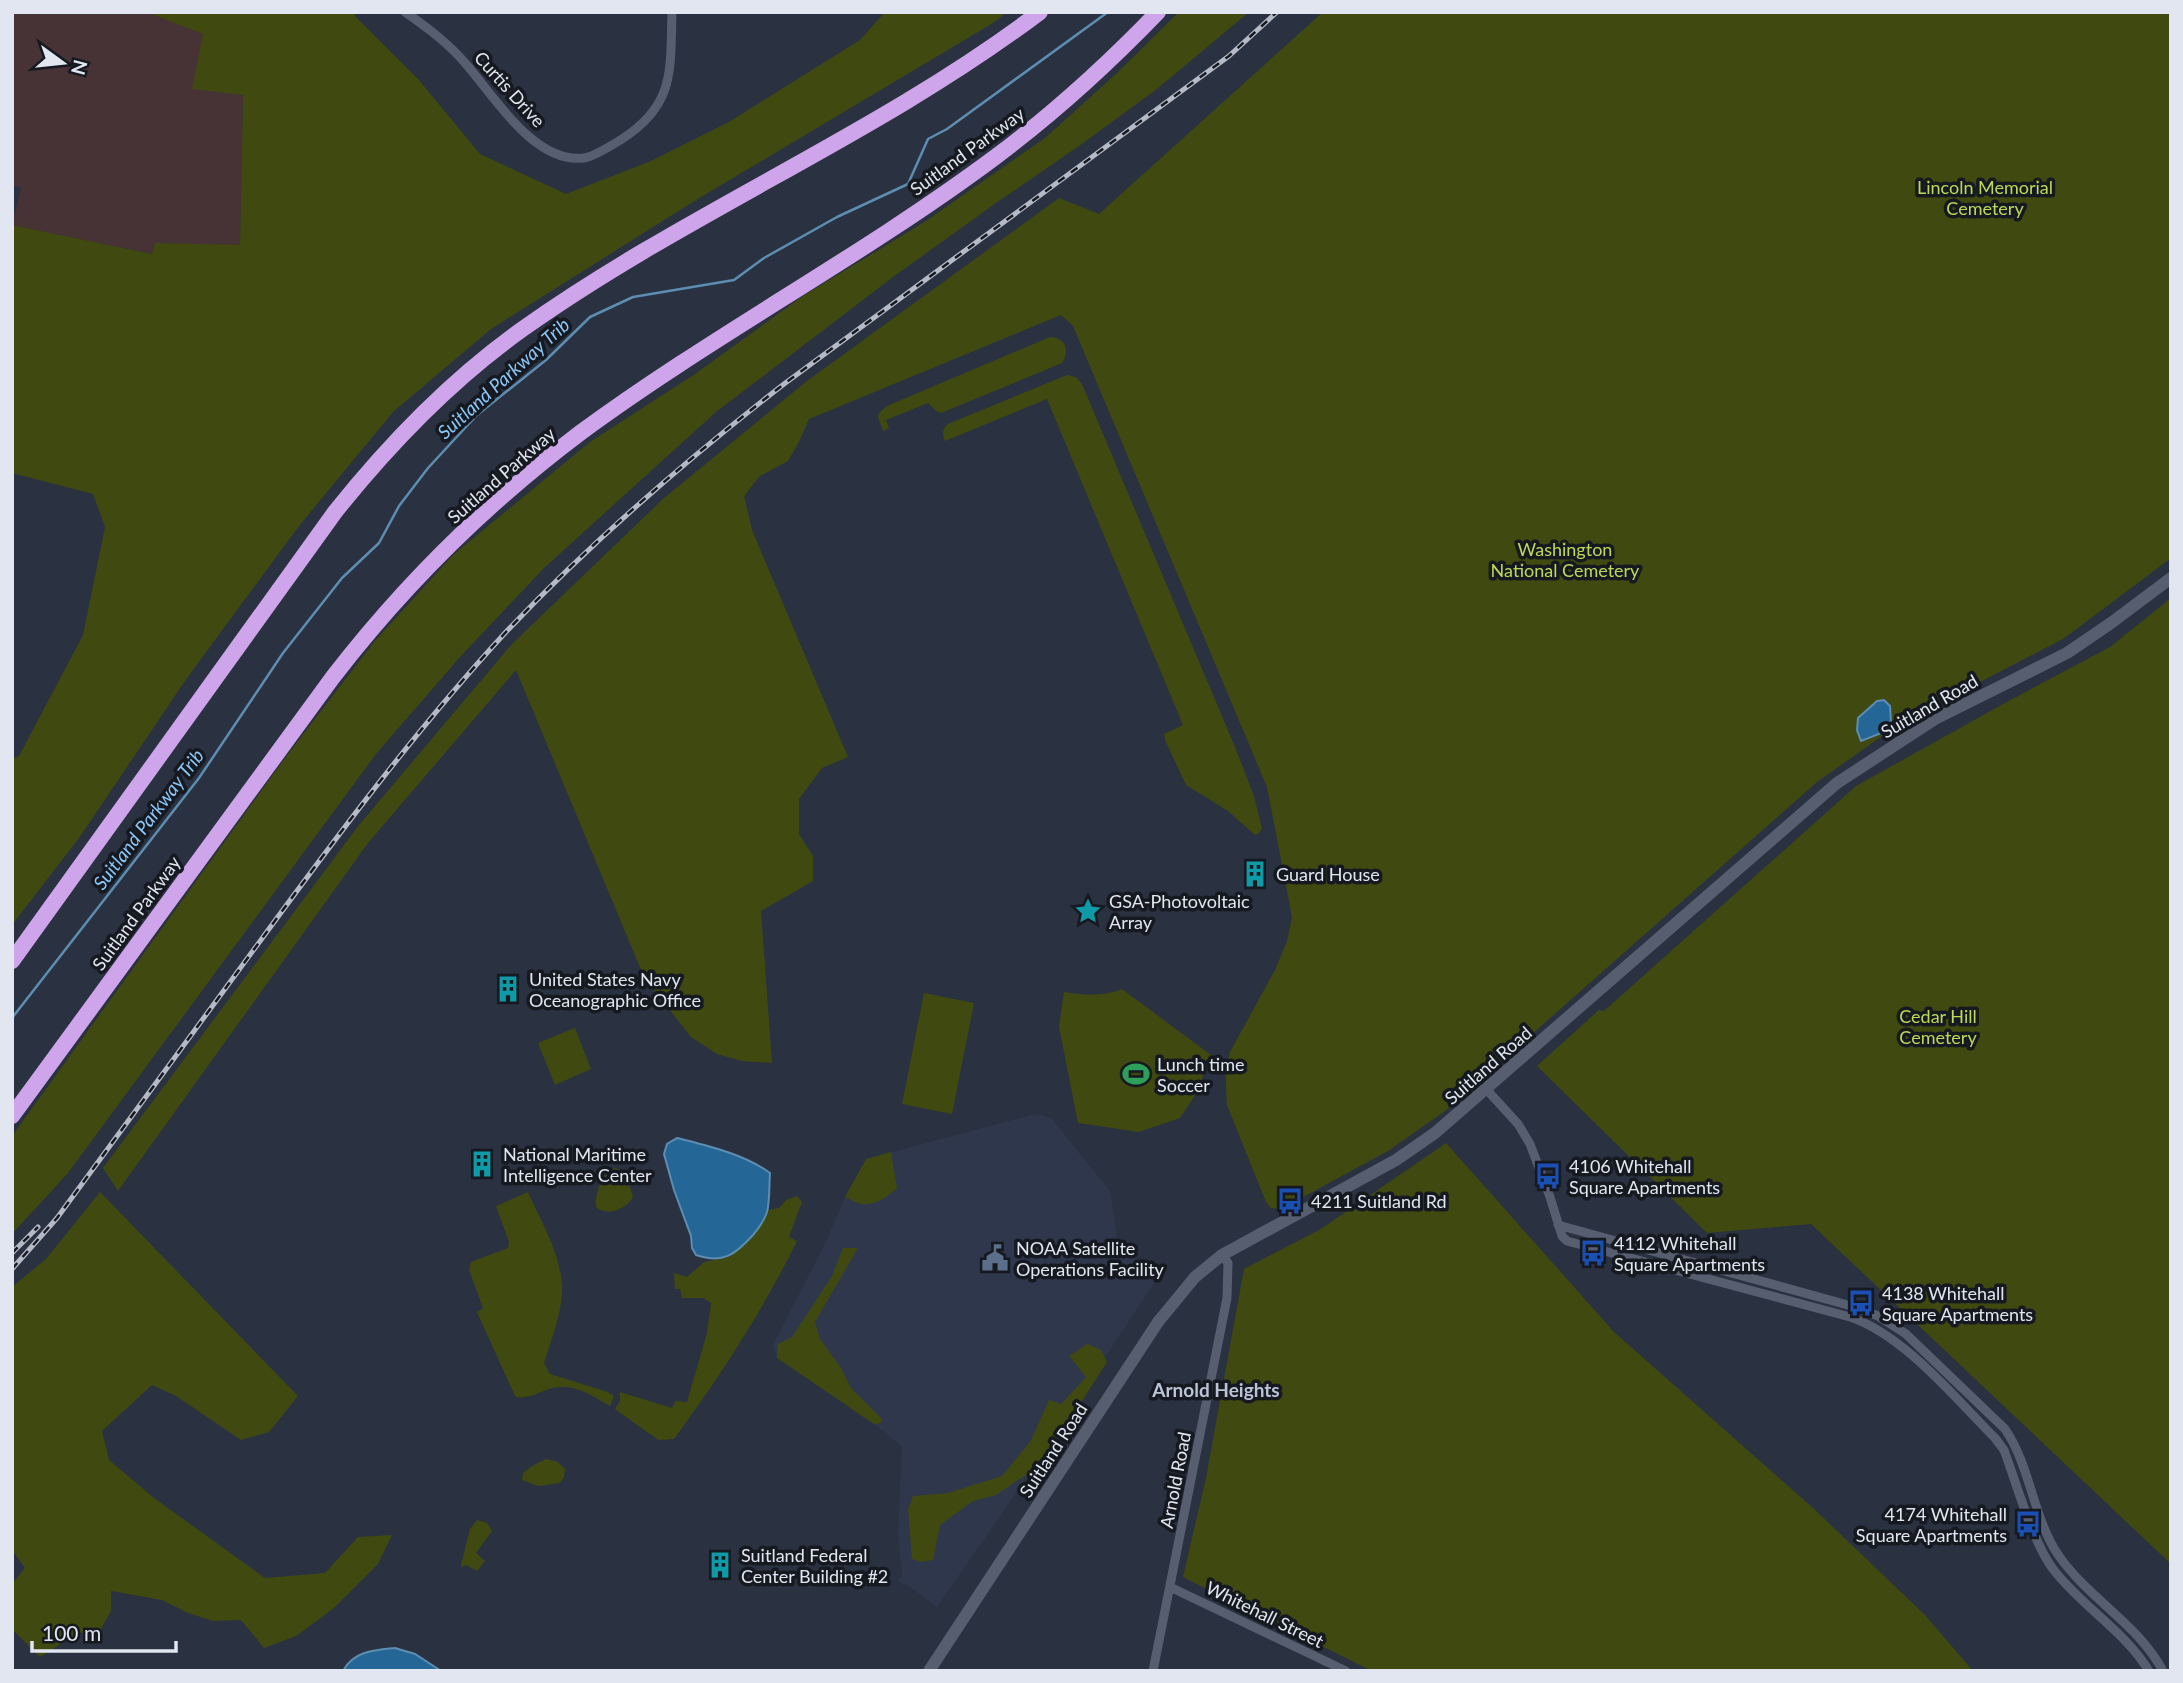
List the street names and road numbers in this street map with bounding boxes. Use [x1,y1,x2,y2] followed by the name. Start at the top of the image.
[470,46,550,132] street label: Curtis Drive
[906,102,1029,200] street label: Suitland Parkway
[443,422,560,528] street label: Suitland Parkway
[1877,669,1981,743] street label: Suitland Road
[87,851,185,974] street label: Suitland Parkway
[1440,1021,1536,1109] street label: Suitland Road
[1014,1399,1092,1501] street label: Suitland Road
[1155,1430,1195,1530] street label: Arnold Road
[1203,1576,1328,1652] street label: Whitehall Street

